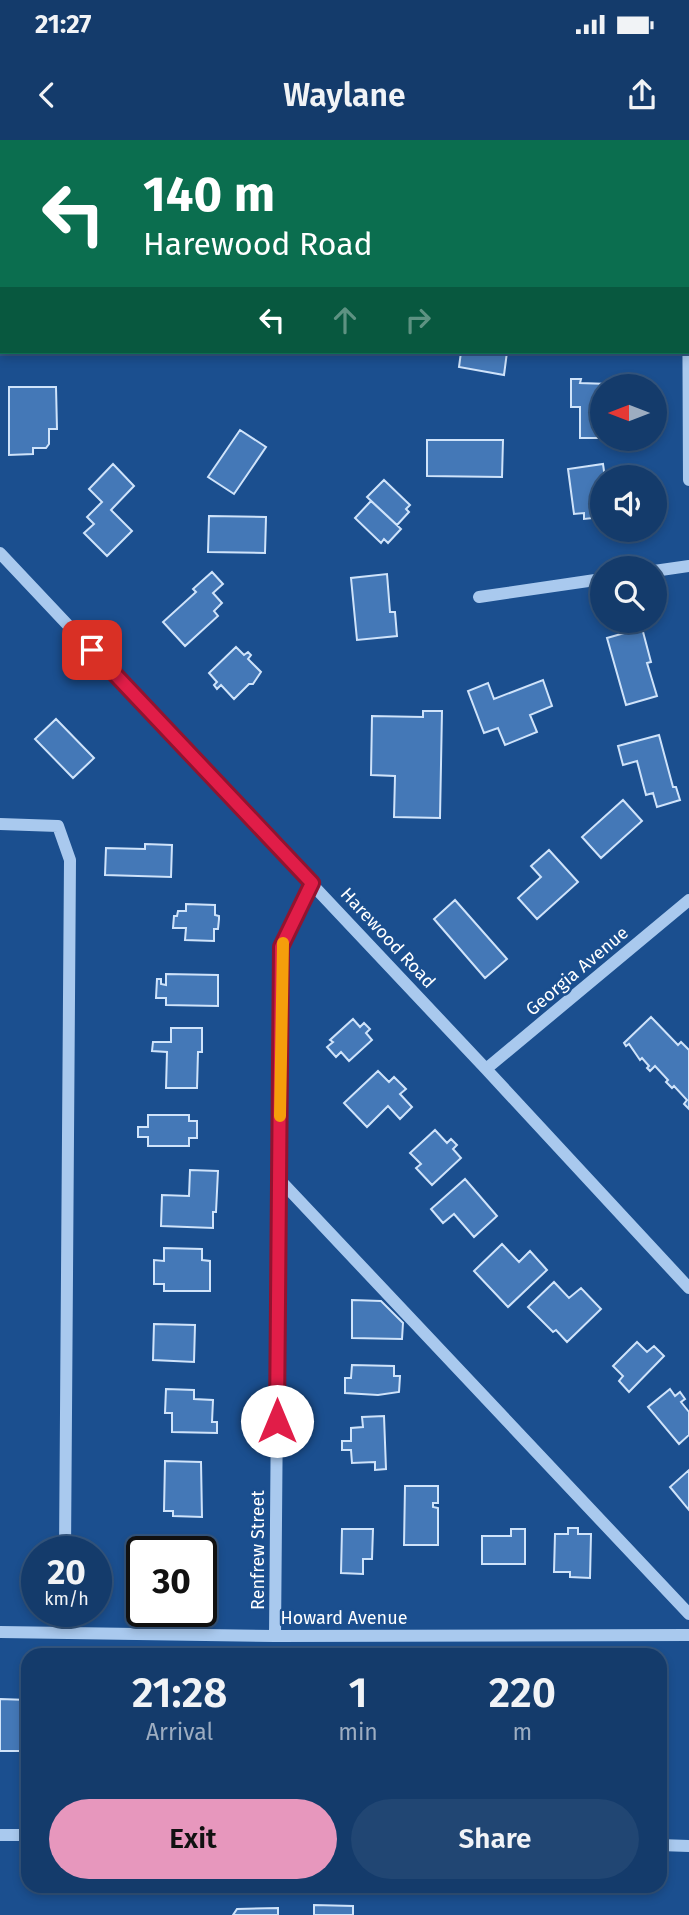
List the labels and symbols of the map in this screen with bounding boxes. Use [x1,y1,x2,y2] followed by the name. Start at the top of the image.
[590,374,667,452] north arrow
[62,620,122,680] pin
[336,883,440,993] street label: Harewood Road
[521,922,633,1020] street label: Georgia Avenue
[240,1384,314,1458] position arrow
[247,1490,269,1610] street label: Renfrew Street
[126,1536,217,1627] speed limit sign: 30
[281,1607,407,1629] street label: Howard Avenue

